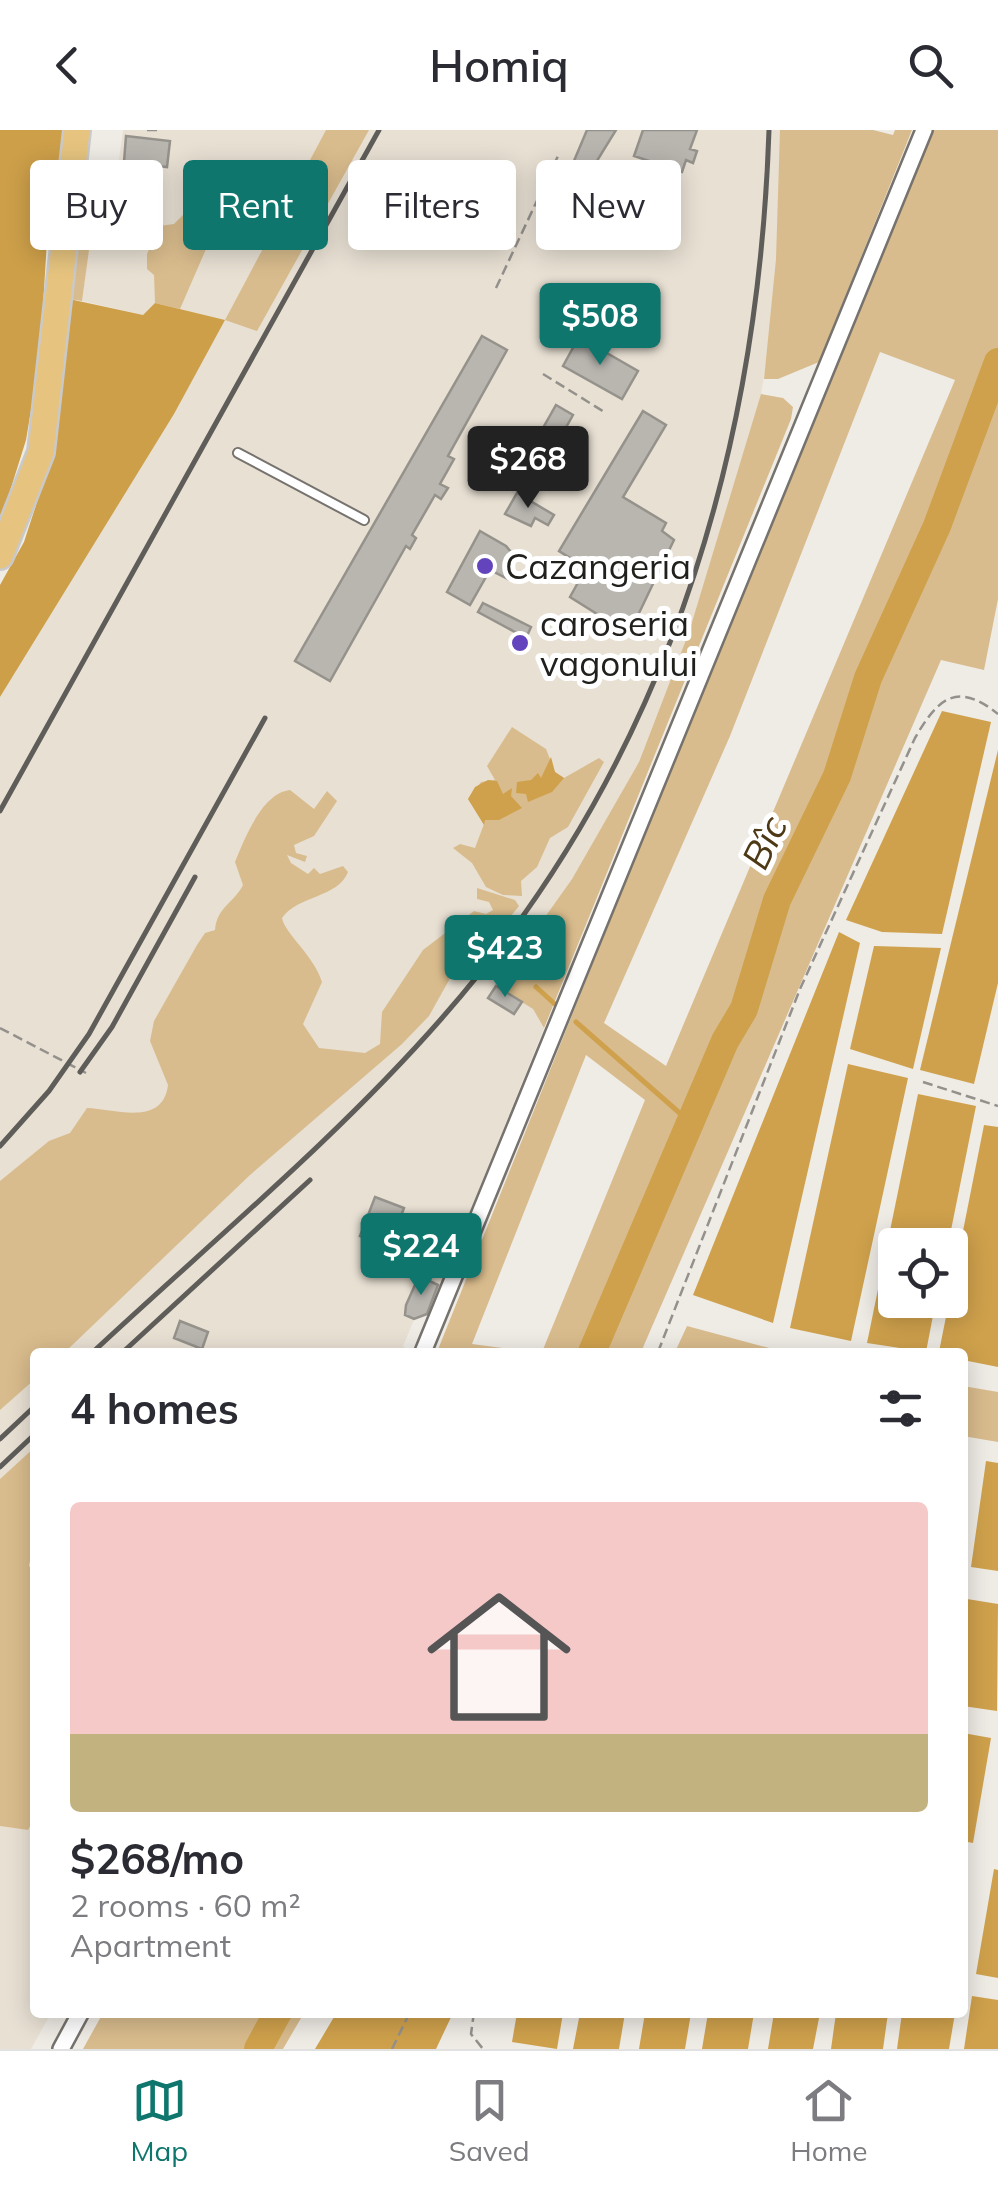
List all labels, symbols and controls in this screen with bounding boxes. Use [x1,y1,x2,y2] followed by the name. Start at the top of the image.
[429,37,569,93] text: Homiq
[40,38,95,93] icon: back
[903,38,958,93] icon: search
[30,160,163,250] chip: Buy
[183,160,328,250] chip: Rent
[348,160,516,250] chip: Filters
[536,160,681,250] chip: New
[541,283,659,368] pin: $508
[562,295,638,335] text: $508
[469,426,587,511] pin: $268
[490,438,566,478] text: $268
[505,544,691,588] place label: Cazangeria
[474,555,496,577] marker: Cazangeria
[540,601,698,685] place label: caroseria vagonului
[509,632,531,654] marker: caroseria vagonului
[731,807,797,877] water label: Bîc
[446,915,564,1000] pin: $423
[467,927,543,967] text: $423
[362,1213,480,1298] pin: $224
[383,1225,459,1265] text: $224
[878,1228,968,1318] map controls
[878,1228,968,1318] button: locate
[873,1381,928,1436] icon: filters
[70,1382,239,1435] text: 4 homes
[409,1567,589,1747] icon: home
[70,1832,244,1885] text: $268/mo
[70,1885,301,1925] text: 2 rooms · 60 m²
[70,1925,231,1965] text: Apartment
[130,2073,188,2168] tab: Map
[449,2073,530,2168] tab: Saved
[790,2073,868,2168] tab: Home

